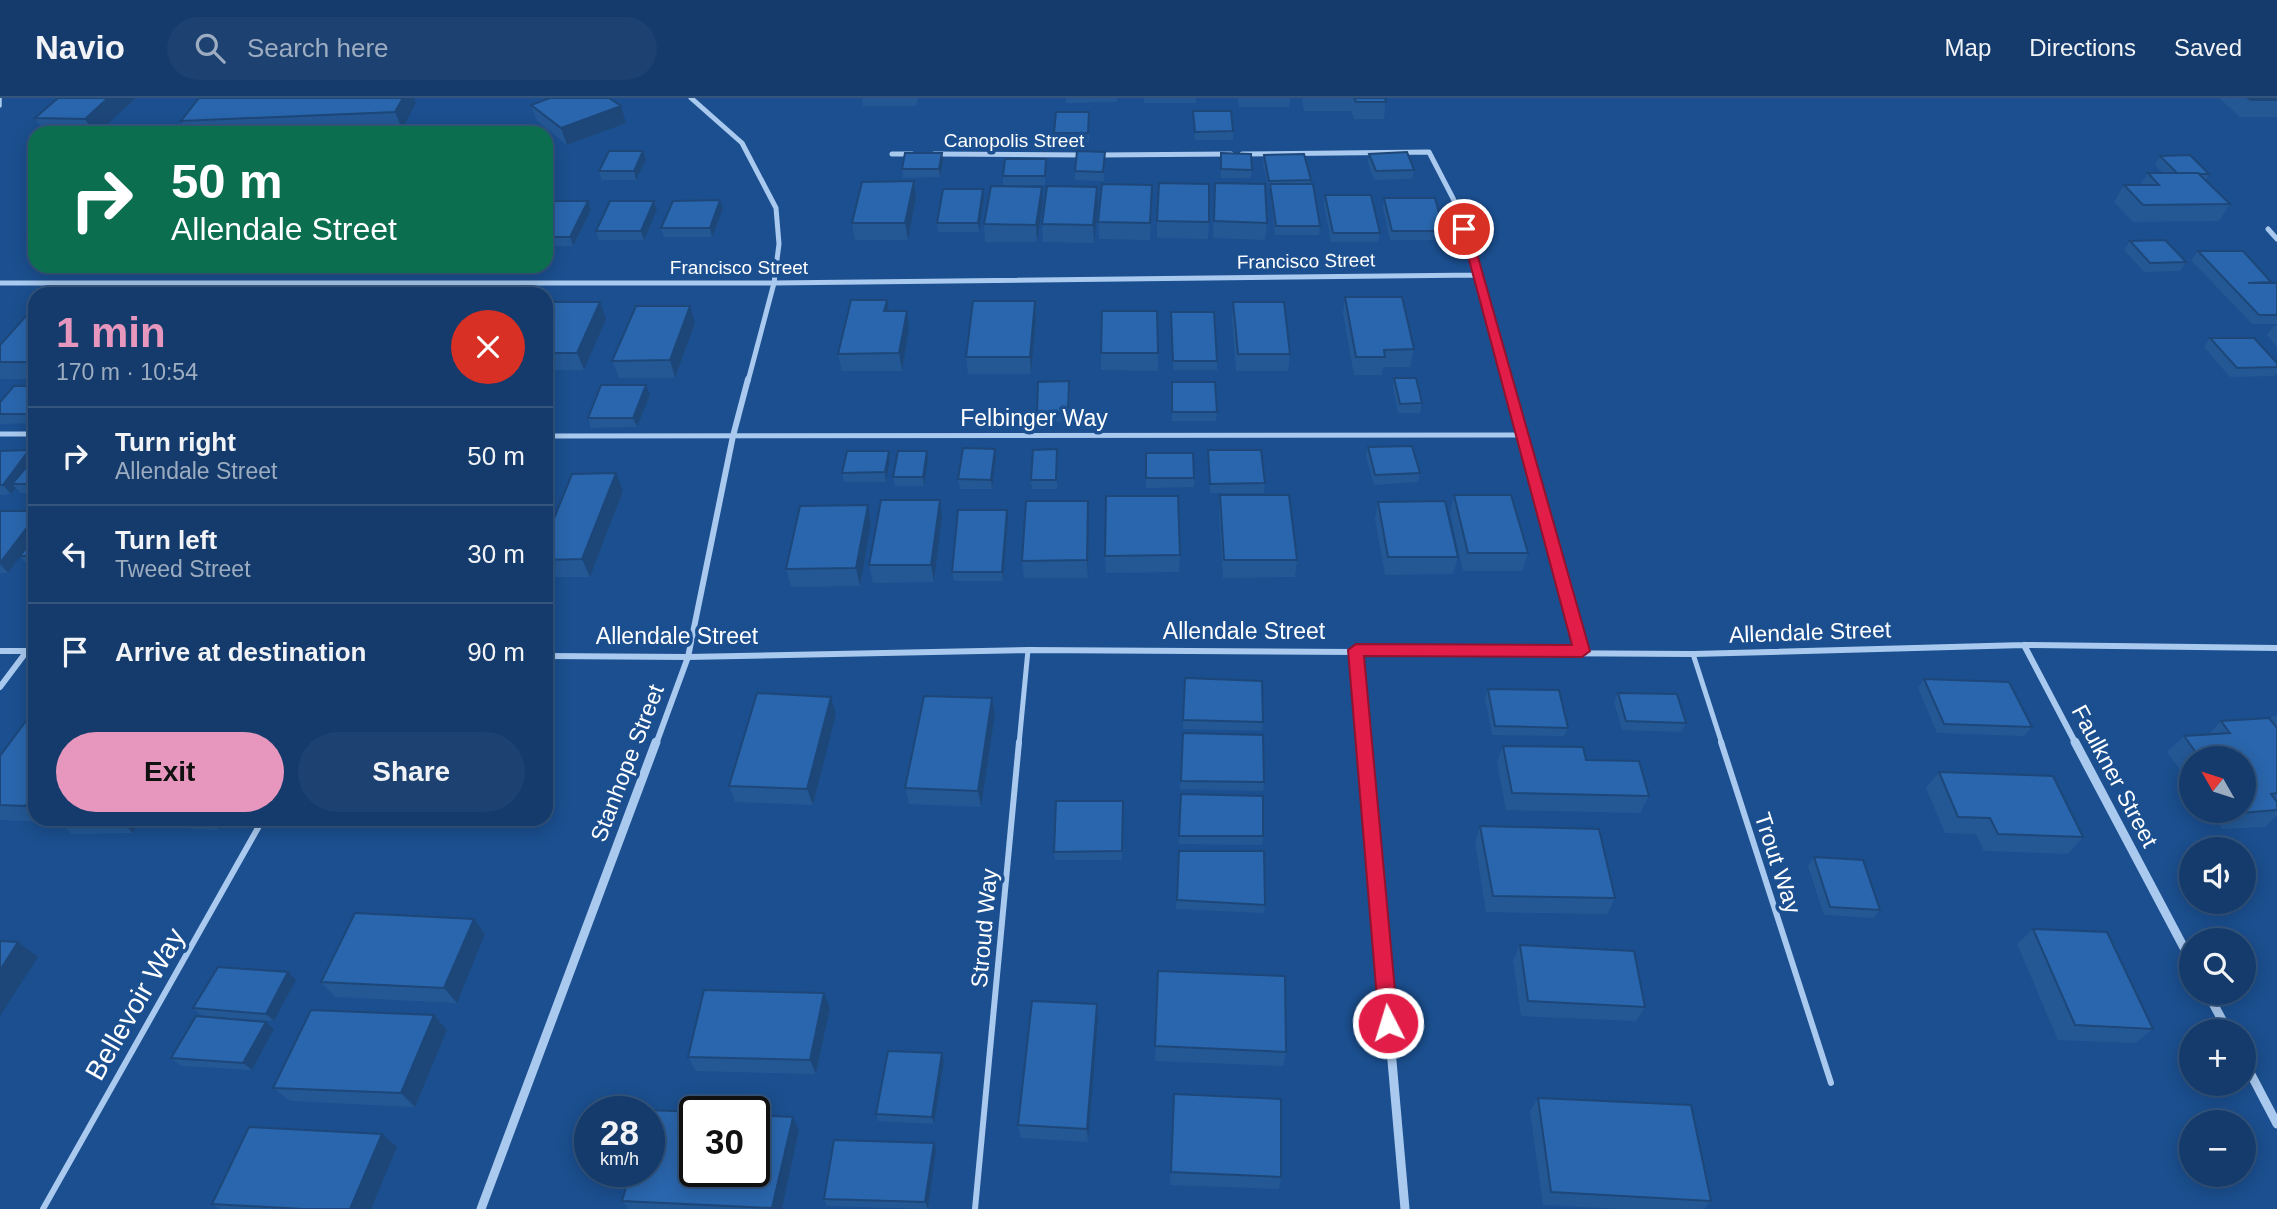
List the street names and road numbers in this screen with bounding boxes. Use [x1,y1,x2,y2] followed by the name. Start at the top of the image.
[944,130,1085,151] street label: Canopolis Street
[1237,249,1376,273] street label: Francisco Street
[670,257,809,278] street label: Francisco Street
[960,405,1108,431] street label: Felbinger Way
[1728,616,1892,648] street label: Allendale Street
[1163,618,1326,644] street label: Allendale Street
[596,623,759,649] street label: Allendale Street
[585,680,669,845] street label: Stanhope Street
[2067,700,2164,852] street label: Faulkner Street
[1750,809,1807,917] street label: Trout Way
[966,867,1002,989] street label: Stroud Way
[79,923,191,1085] street label: Bellevoir Way

